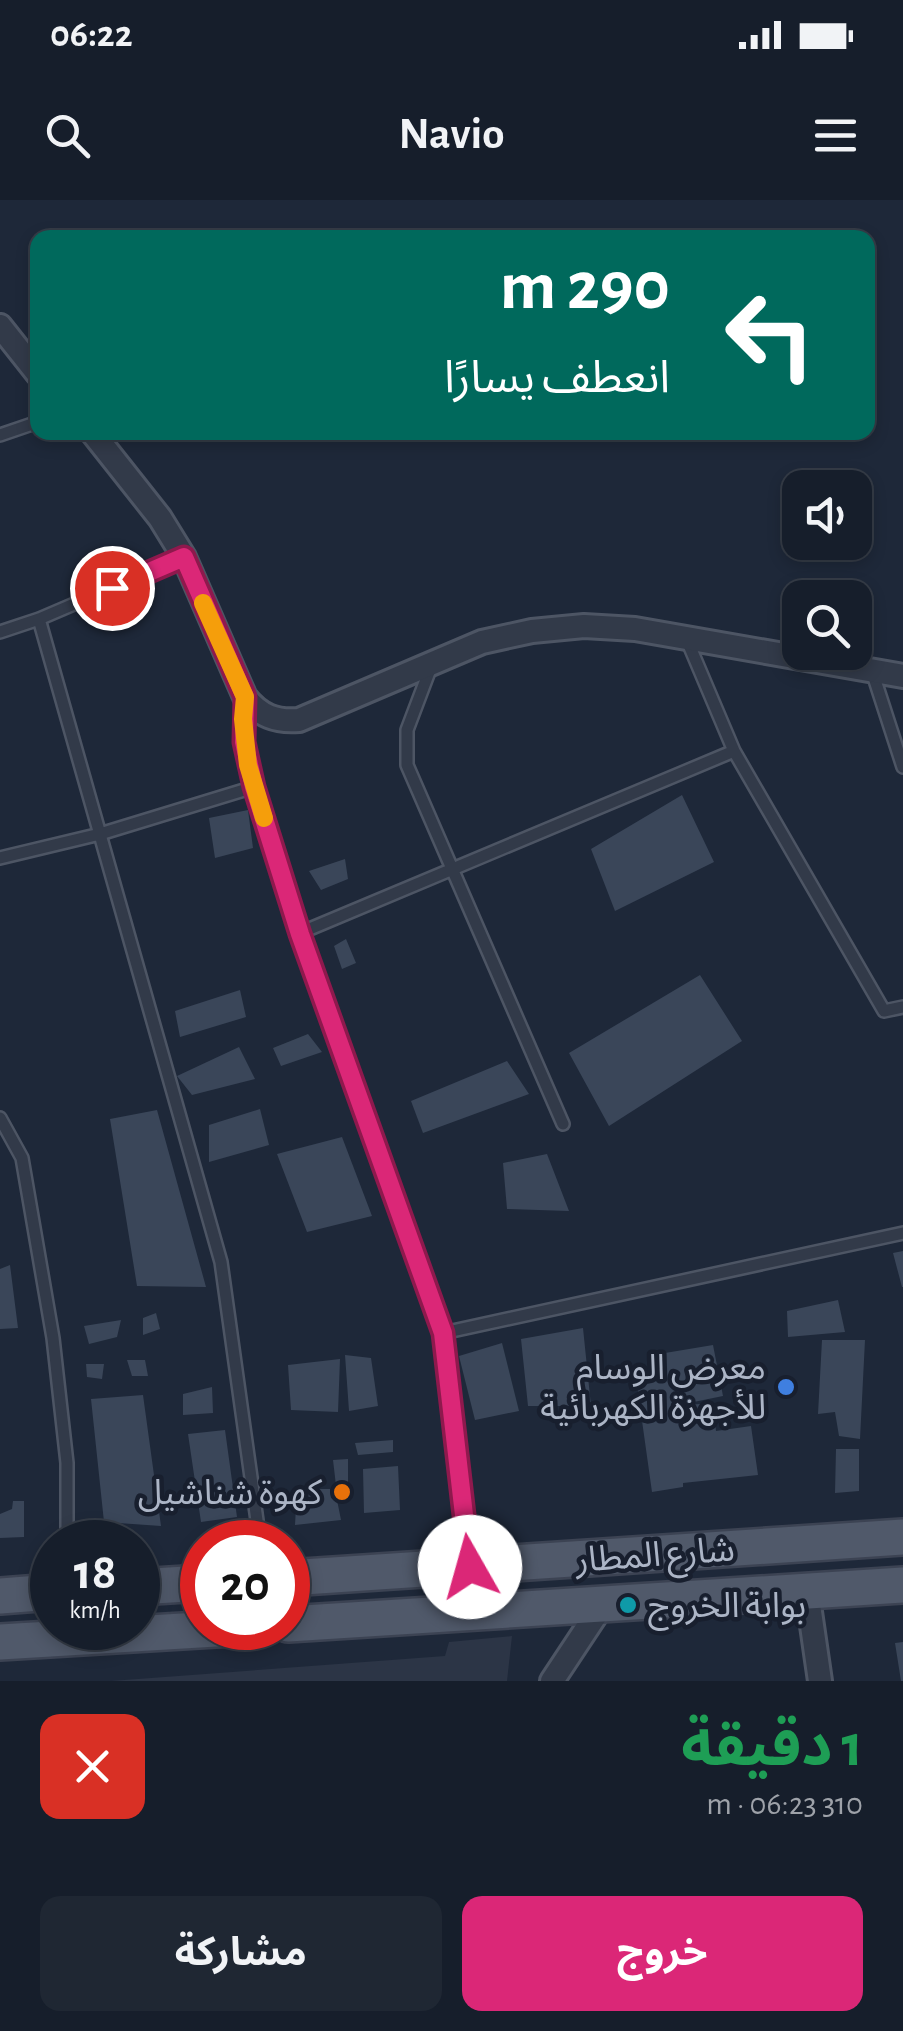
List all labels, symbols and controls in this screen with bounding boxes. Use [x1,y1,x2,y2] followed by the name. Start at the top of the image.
[50,16,133,54] text: 06:22
[40,108,95,163] icon: search
[808,108,863,163] icon: menu
[399,112,504,157] text: Navio
[500,252,670,322] text: 290 m
[705,270,835,400] icon: left
[444,356,670,401] text: انعطف يسارًا
[782,470,872,670] map controls
[782,470,872,560] button: sound
[70,546,155,631] pin
[85,561,140,616] icon: arrive
[782,580,872,670] button: search
[540,1351,766,1427] place label: معرض الوسام للأجهزة الكهربائية
[775,1376,797,1398] marker: معرض الوسام للأجهزة الكهربائية
[138,1476,323,1512] place label: كهوة شناشيل
[331,1481,353,1503] marker: كهوة شناشيل
[418,1515,522,1619] position arrow
[180,1520,310,1650] speed limit sign: 20
[573,1532,736,1586] street label: شارع المطار
[74,1548,116,1598] text: 18
[648,1589,806,1631] place label: بوابة الخروج
[617,1594,639,1616] marker: بوابة الخروج
[69,1598,121,1623] text: km/h
[40,1714,145,1819] button: close
[681,1717,863,1777] text: 1 دقيقة
[706,1788,863,1820] text: 310 m · 06:23
[40,1896,442,2011] button: مشاركة
[462,1896,863,2011] button: خروج

